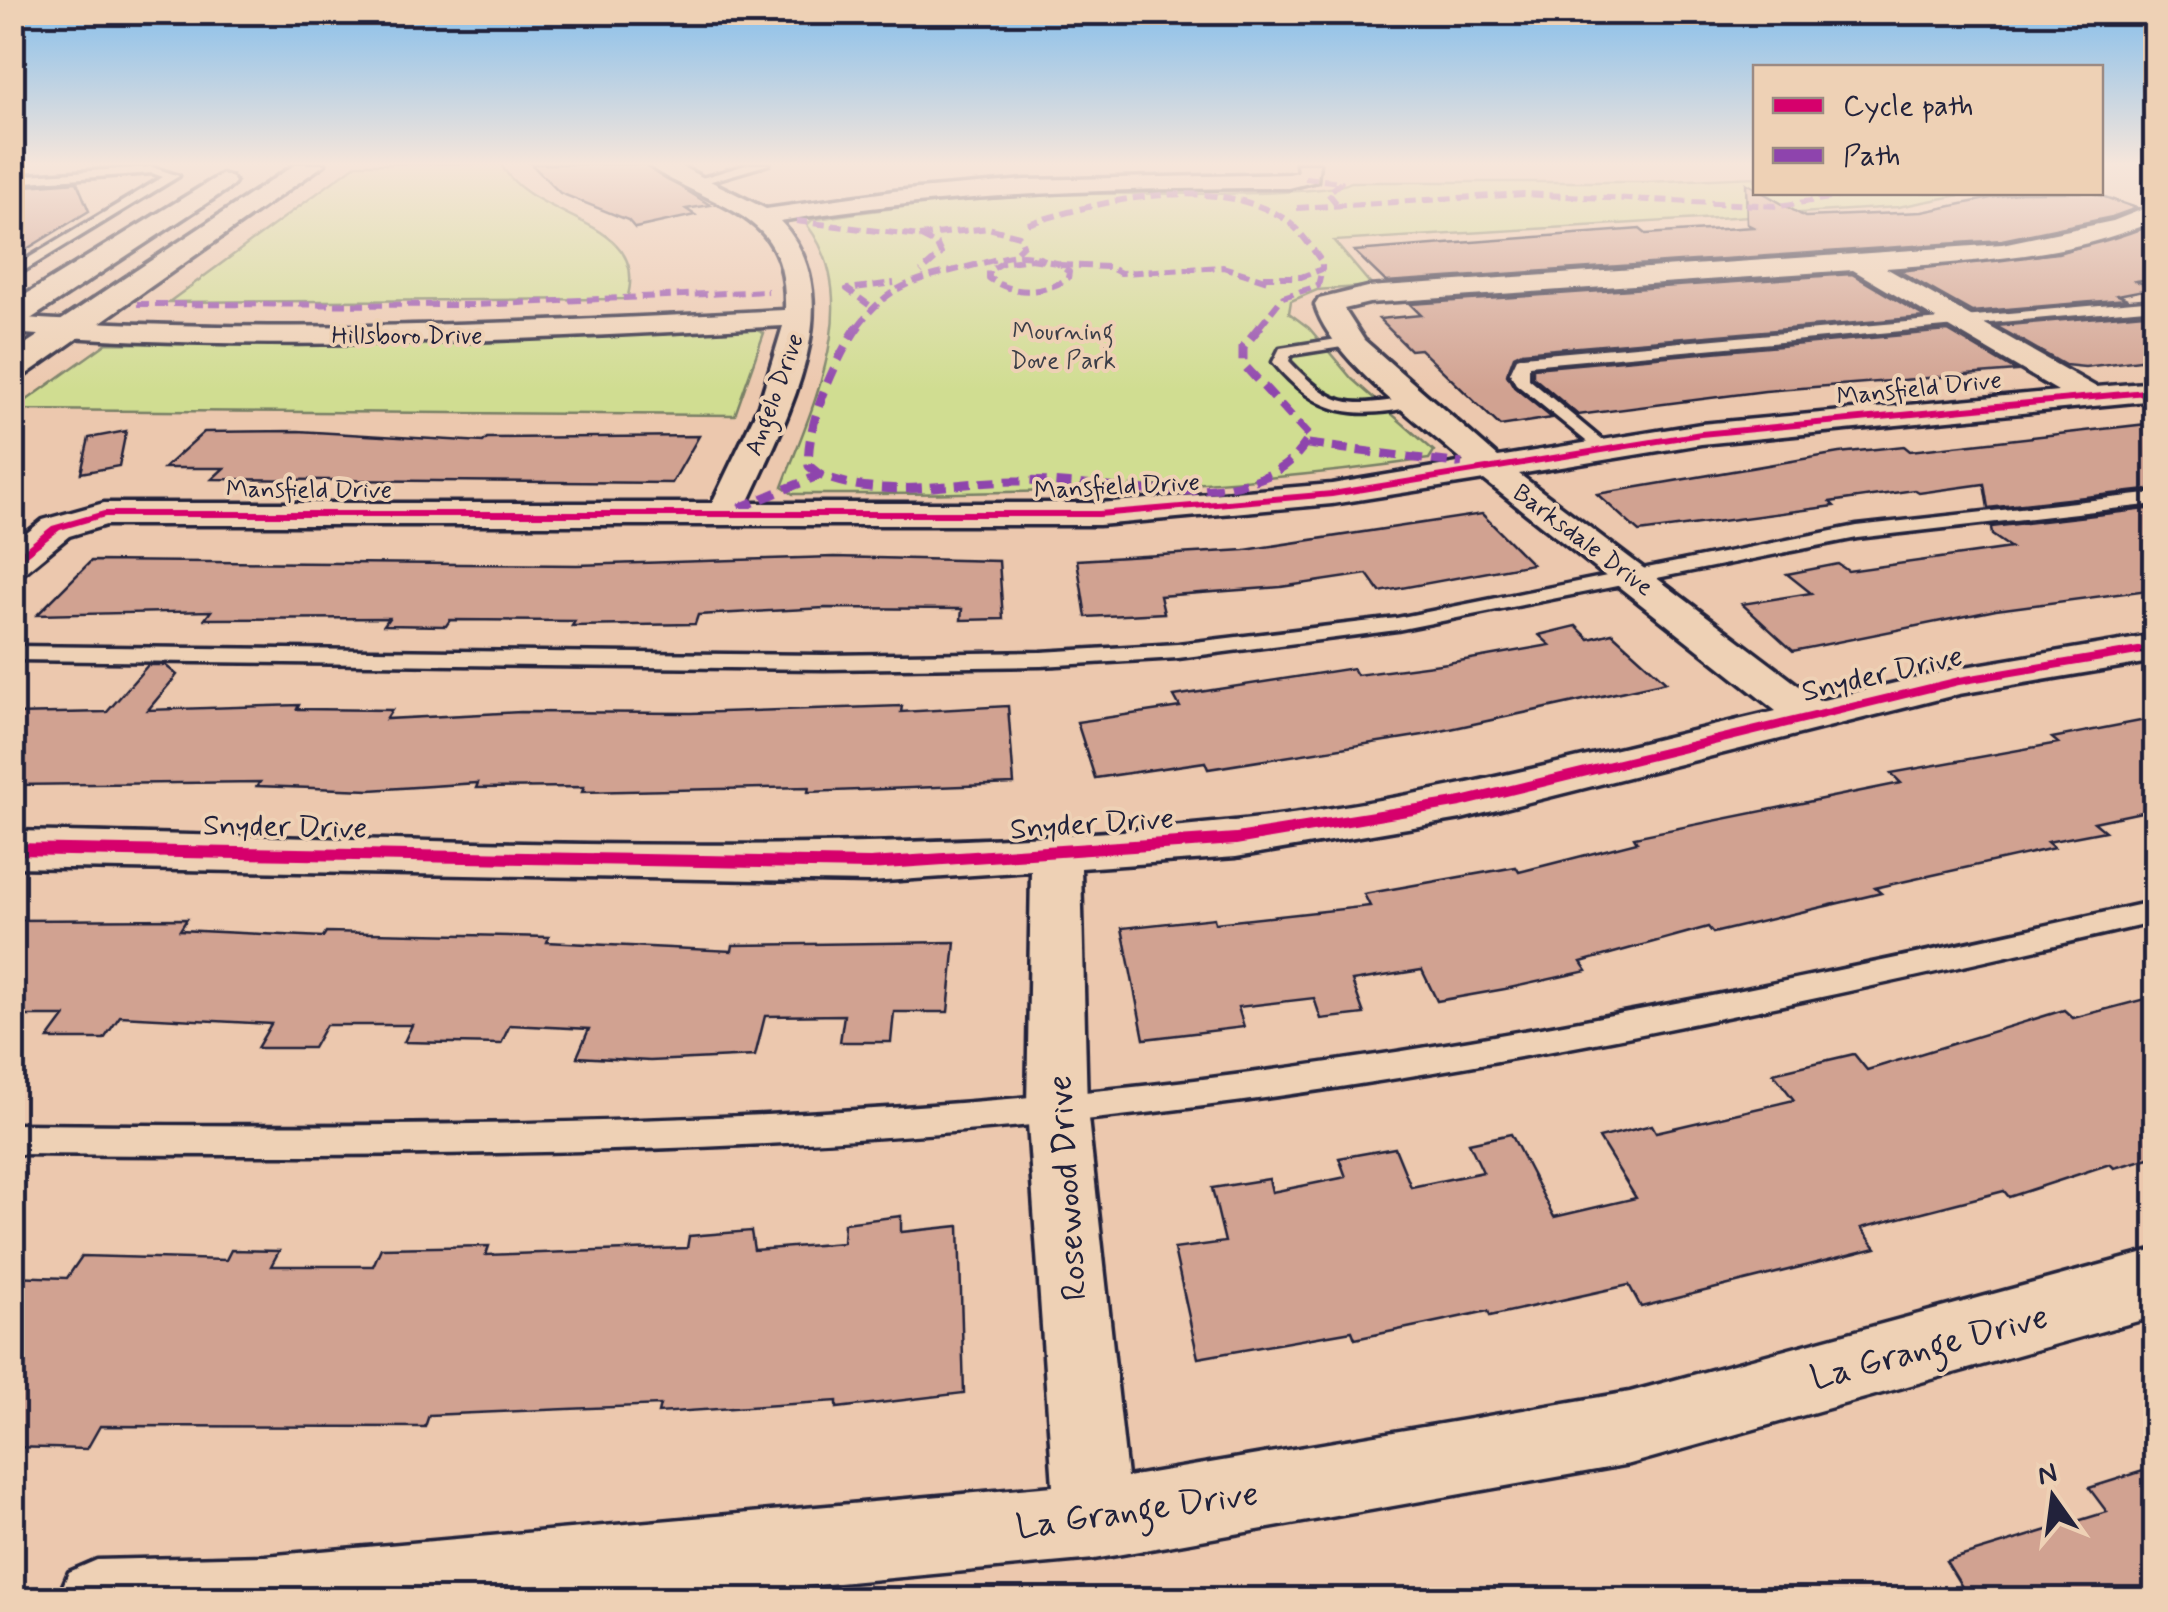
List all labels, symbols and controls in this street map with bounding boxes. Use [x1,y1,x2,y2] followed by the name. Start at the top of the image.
[1753,65,2103,195] legend
[1843,87,1974,126] text: Cycle path
[1843,137,1901,176] text: Path
[1010,316,1116,378] park label: Mourning Dove Park
[331,320,483,353] street label: Hillsboro Drive
[738,329,815,461] street label: Angelo Drive
[1835,364,2004,415] street label: Mansfield Drive
[1033,467,1201,508] street label: Mansfield Drive
[226,474,392,507] street label: Mansfield Drive
[1506,477,1659,605] street label: Barksdale Drive
[1798,637,1967,712] street label: Snyder Drive
[1009,799,1175,850] street label: Snyder Drive
[203,807,367,848] street label: Snyder Drive
[1037,1073,1099,1302] street label: Rosewood Drive
[1806,1294,2054,1406] street label: La Grange Drive
[2003,1447,2103,1547] north arrow
[2034,1455,2061,1495] text: N
[1013,1471,1262,1555] street label: La Grange Drive

